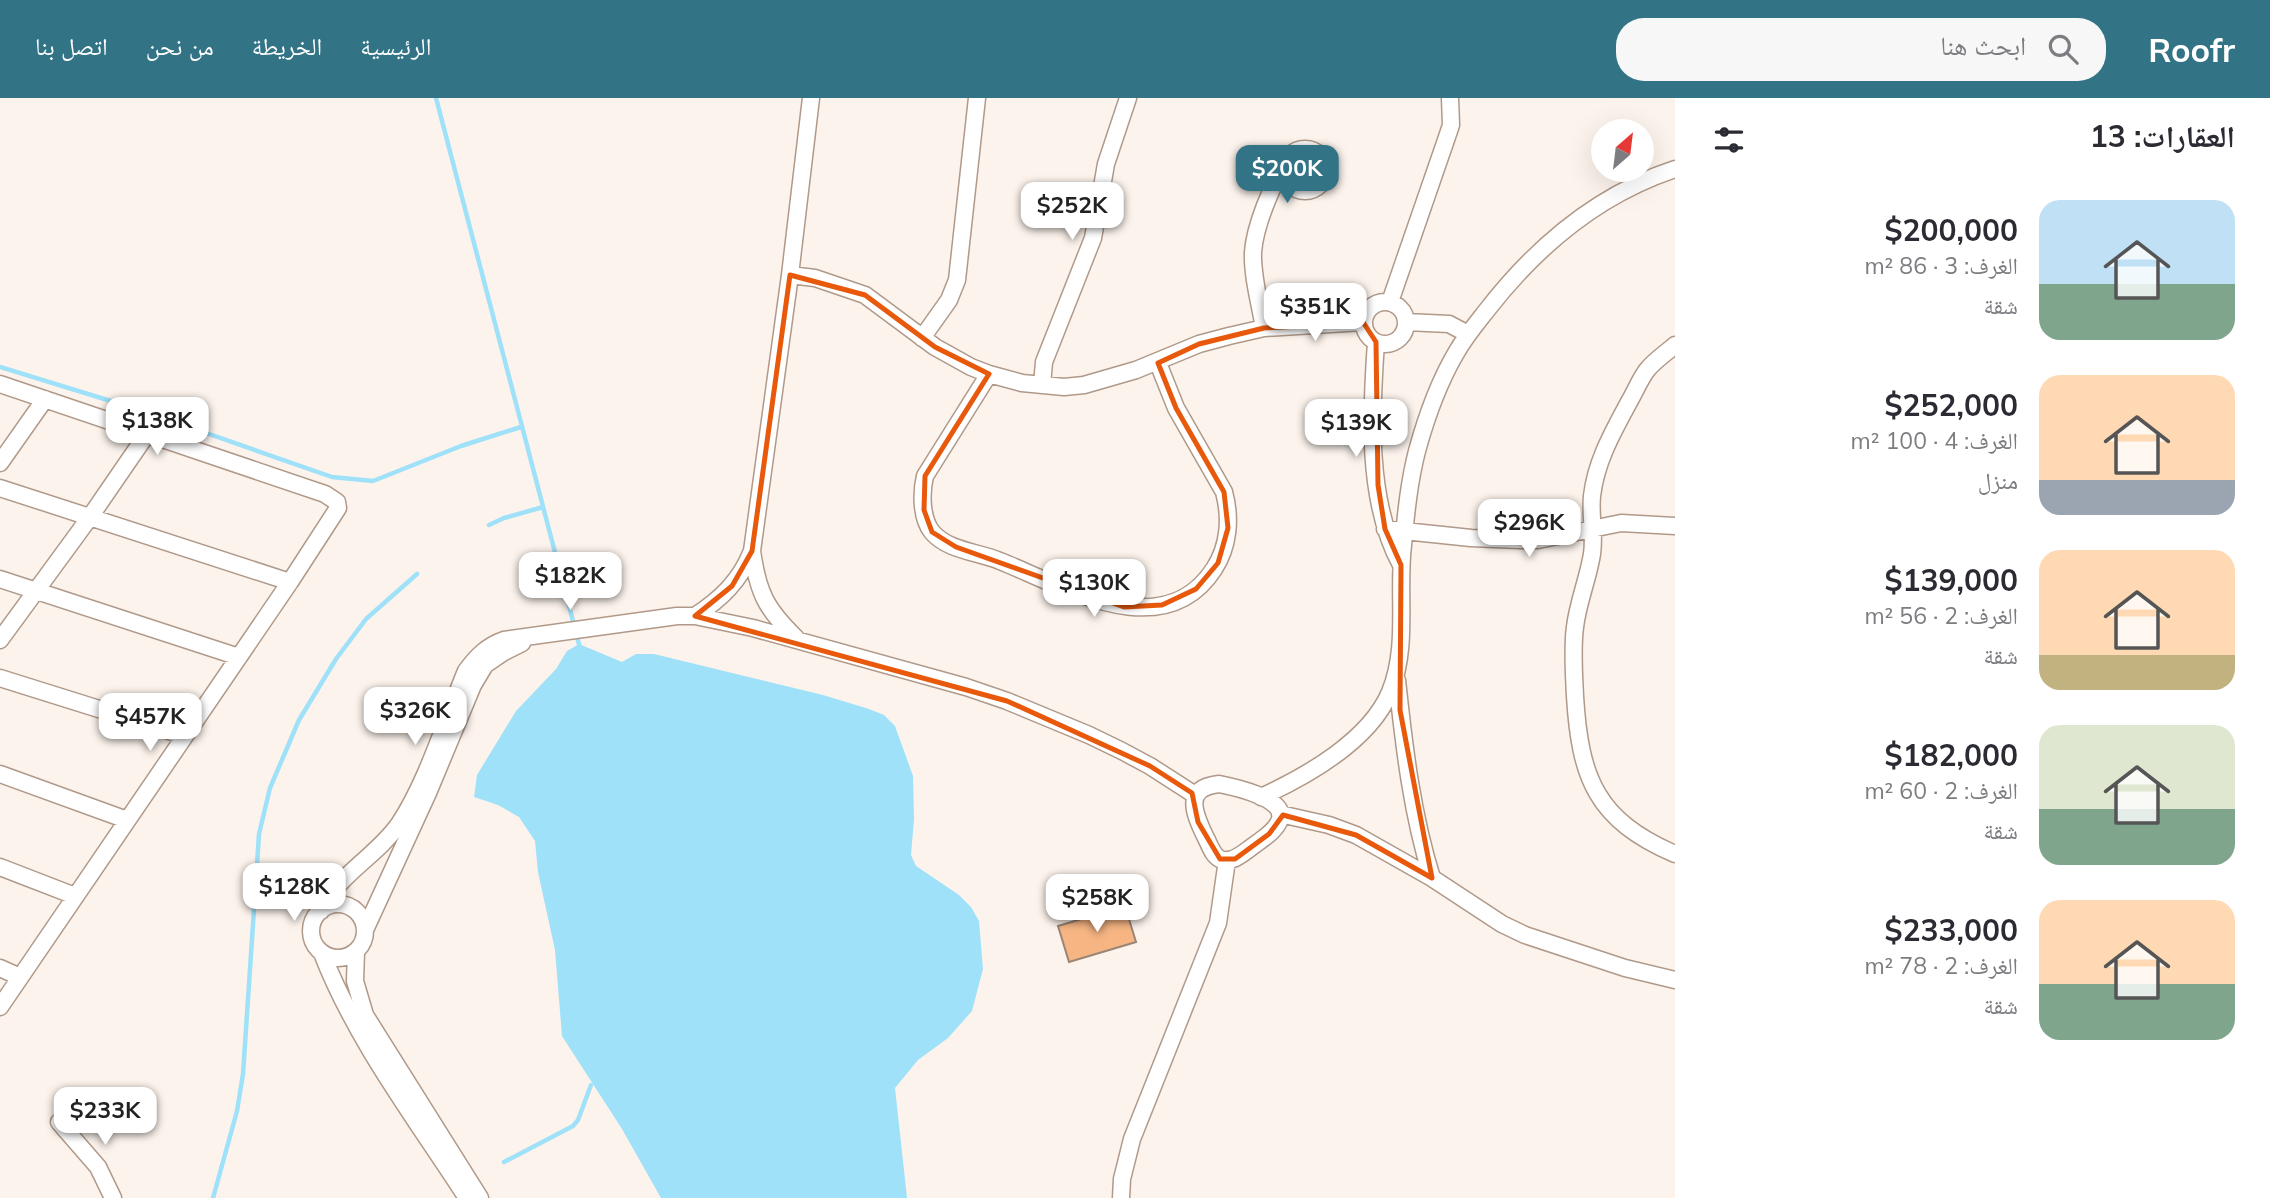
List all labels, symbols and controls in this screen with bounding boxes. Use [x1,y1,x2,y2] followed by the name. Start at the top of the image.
[1616,18,2106,81] search box
[1940,29,2026,62] text: ابحث هنا
[2148,29,2235,70] text: Roofr
[2044,30,2082,68] icon: search
[35,31,108,61] text: اتصل بنا
[146,31,214,61] text: من نحن
[252,31,322,61] text: الخريطة
[360,31,431,61] text: الرئيسية
[2090,117,2235,155] text: العقارات: 13
[1591,119,1654,182] north arrow
[1591,119,1654,182] map controls
[1710,121,1748,159] icon: filters
[1238,146,1336,205] pin: $200K
[1252,153,1322,182] text: $200K
[1023,183,1121,242] pin: $252K
[1037,190,1107,219] text: $252K
[1885,211,2018,249] text: $200,000
[2095,228,2179,312] icon: home
[1864,251,2018,280] text: الغرف: 3 · 86 m²
[1266,284,1364,343] pin: $351K
[1280,291,1350,320] text: $351K
[1984,291,2018,320] text: شقة
[1885,386,2018,424] text: $252,000
[108,398,206,457] pin: $138K
[1307,400,1405,459] pin: $139K
[2095,403,2179,487] icon: home
[122,405,192,434] text: $138K
[1321,407,1391,436] text: $139K
[1851,426,2018,455] text: الغرف: 4 · 100 m²
[1978,466,2018,495] text: منزل
[1480,500,1578,559] pin: $296K
[1494,507,1564,536] text: $296K
[521,552,619,612] pin: $182K
[535,560,605,589] text: $182K
[1045,560,1143,619] pin: $130K
[1885,561,2018,599] text: $139,000
[1059,567,1129,596] text: $130K
[2095,578,2179,662] icon: home
[1864,601,2018,630] text: الغرف: 2 · 56 m²
[1984,641,2018,670] text: شقة
[366,688,464,747] pin: $326K
[101,694,199,753] pin: $457K
[380,695,450,724] text: $326K
[115,701,185,730] text: $457K
[1885,736,2018,774] text: $182,000
[2095,753,2179,837] icon: home
[1864,776,2018,805] text: الغرف: 2 · 60 m²
[1984,816,2018,845] text: شقة
[245,864,343,923] pin: $128K
[259,871,329,900] text: $128K
[1048,874,1146,934] pin: $258K
[1062,882,1132,911] text: $258K
[1885,911,2018,949] text: $233,000
[2095,928,2179,1012] icon: home
[1864,951,2018,980] text: الغرف: 2 · 78 m²
[1984,991,2018,1020] text: شقة
[56,1088,154,1147] pin: $233K
[70,1095,140,1124] text: $233K

